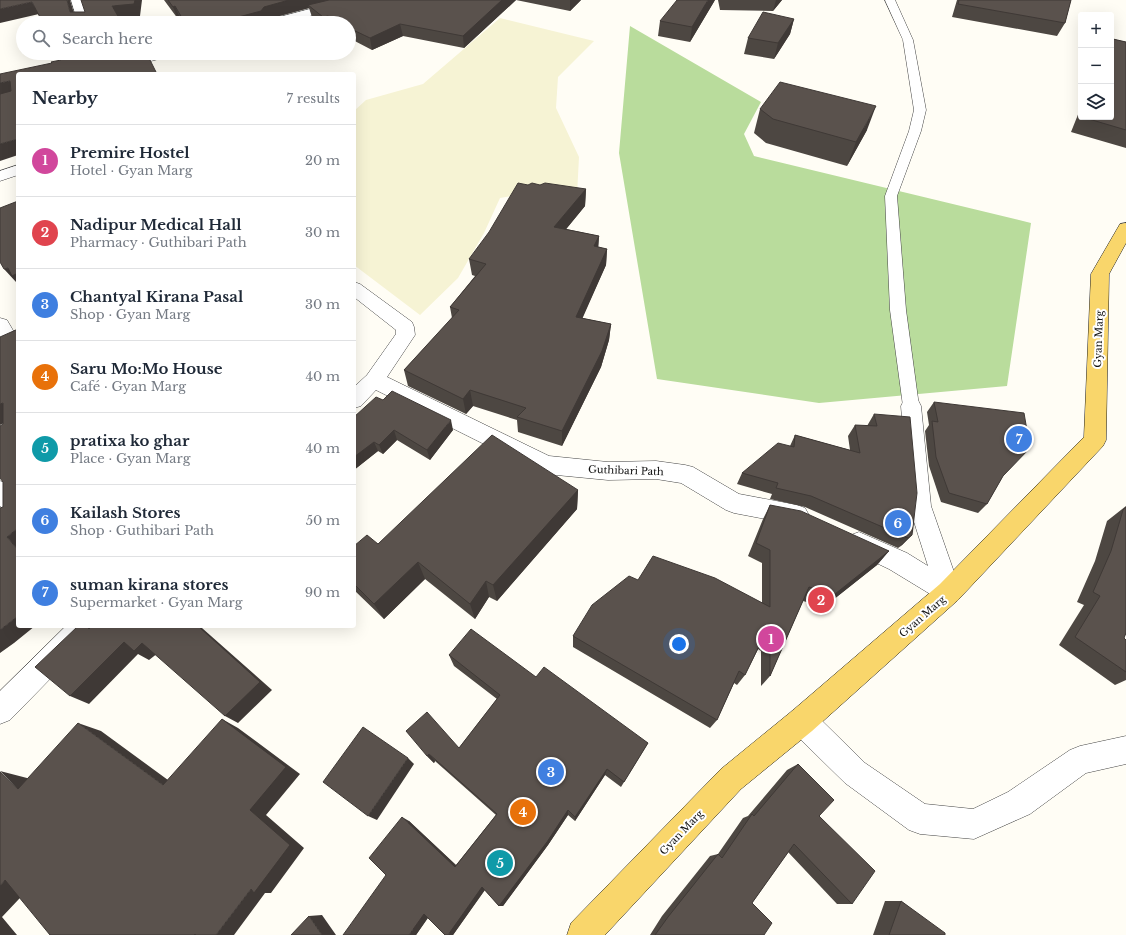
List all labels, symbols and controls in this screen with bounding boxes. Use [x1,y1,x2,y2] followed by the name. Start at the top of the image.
[1078,12,1114,120] map controls
[1078,12,1114,48] button: +
[16,16,356,60] search box
[30,27,52,49] icon: search
[62,29,153,48] text: Search here
[1078,48,1114,84] button: −
[1078,84,1114,120] button: layers
[32,88,98,109] text: Nearby
[287,90,340,107] text: 7 results
[70,143,190,162] text: Premire Hostel
[42,152,48,169] text: 1
[305,152,340,169] text: 20 m
[70,162,193,179] text: Hotel · Gyan Marg
[70,215,242,234] text: Nadipur Medical Hall
[41,224,49,241] text: 2
[305,224,340,241] text: 30 m
[70,234,247,251] text: Pharmacy · Guthibari Path
[70,287,243,306] text: Chantyal Kirana Pasal
[41,296,49,313] text: 3
[305,296,340,313] text: 30 m
[70,306,190,323] text: Shop · Gyan Marg
[1091,309,1106,368] street label: Gyan Marg
[70,359,223,378] text: Saru Mo:Mo House
[41,368,49,385] text: 4
[305,368,340,385] text: 40 m
[70,378,186,395] text: Café · Gyan Marg
[1006,424,1032,454] pin: 7
[70,431,189,450] text: pratixa ko ghar
[41,440,49,457] text: 5
[305,440,340,457] text: 40 m
[70,450,191,467] text: Place · Gyan Marg
[588,463,664,478] street label: Guthibari Path
[70,503,181,522] text: Kailash Stores
[885,508,911,538] pin: 6
[41,512,49,529] text: 6
[306,512,340,529] text: 50 m
[70,522,214,539] text: Shop · Guthibari Path
[70,575,228,594] text: suman kirana stores
[42,584,48,601] text: 7
[305,584,340,601] text: 90 m
[808,585,834,615] pin: 2
[896,592,949,640] street label: Gyan Marg
[70,594,243,611] text: Supermarket · Gyan Marg
[758,624,784,654] pin: 1
[669,634,689,654] your location
[538,757,564,787] pin: 3
[510,797,536,827] pin: 4
[657,806,707,857] street label: Gyan Marg
[487,848,513,878] pin: 5

